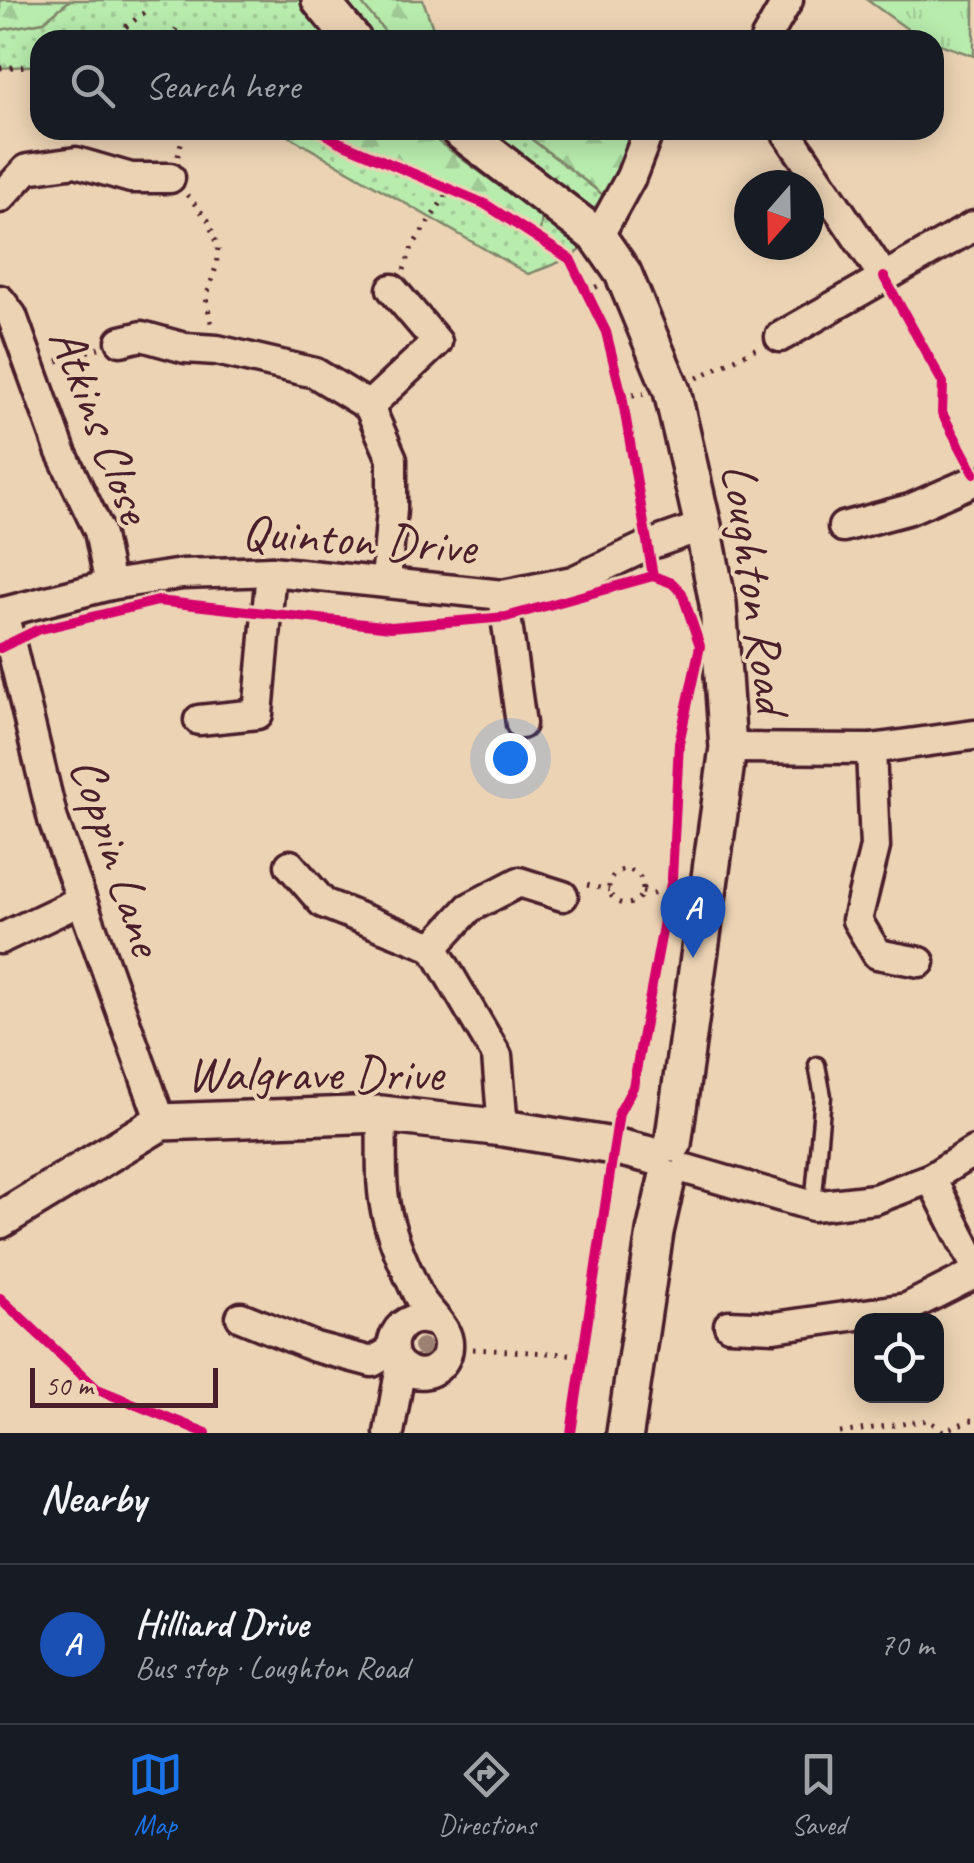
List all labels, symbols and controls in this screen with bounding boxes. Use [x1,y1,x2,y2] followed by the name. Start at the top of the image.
[30,30,944,140] search box
[65,58,120,113] icon: search
[145,62,300,109] text: Search here
[734,170,824,260] north arrow
[35,319,168,534] street label: Atkins Close
[707,460,806,724] street label: Loughton Road
[240,499,481,579] street label: Quinton Drive
[485,733,536,784] your location
[56,749,180,966] street label: Coppin Lane
[660,876,726,958] pin: A
[187,1042,446,1105] street label: Walgrave Drive
[854,1313,944,1403] map controls
[854,1313,944,1403] button: locate
[30,1363,218,1408] scale bar
[45,1368,93,1403] text: 50 m
[40,1472,146,1525] text: Nearby
[135,1600,308,1647] text: Hilliard Drive
[64,1624,81,1665] text: A
[880,1624,934,1665] text: 70 m
[135,1647,409,1688] text: Bus stop · Loughton Road
[128,1747,183,1842] tab: Map
[438,1747,536,1842] tab: Directions
[791,1747,846,1842] tab: Saved

